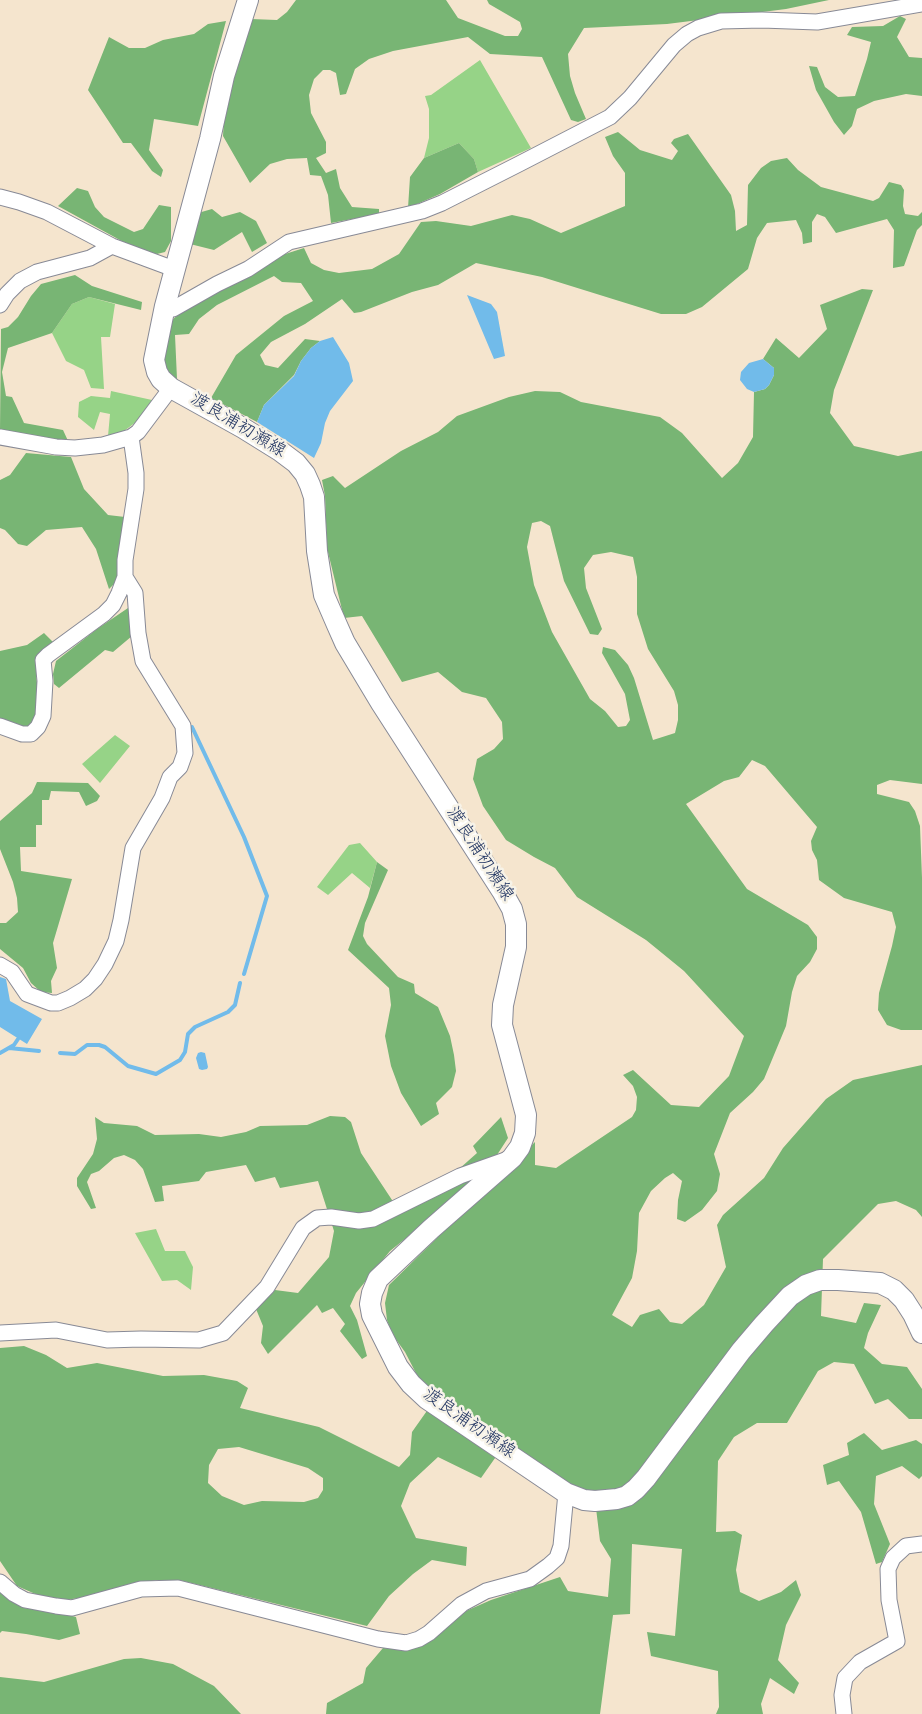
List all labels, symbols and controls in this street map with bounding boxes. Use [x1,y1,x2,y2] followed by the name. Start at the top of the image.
[185,390,289,464] street label: 渡良浦初瀬線
[440,804,516,906] street label: 渡良浦初瀬線
[418,1385,518,1465] street label: 渡良浦初瀬線

